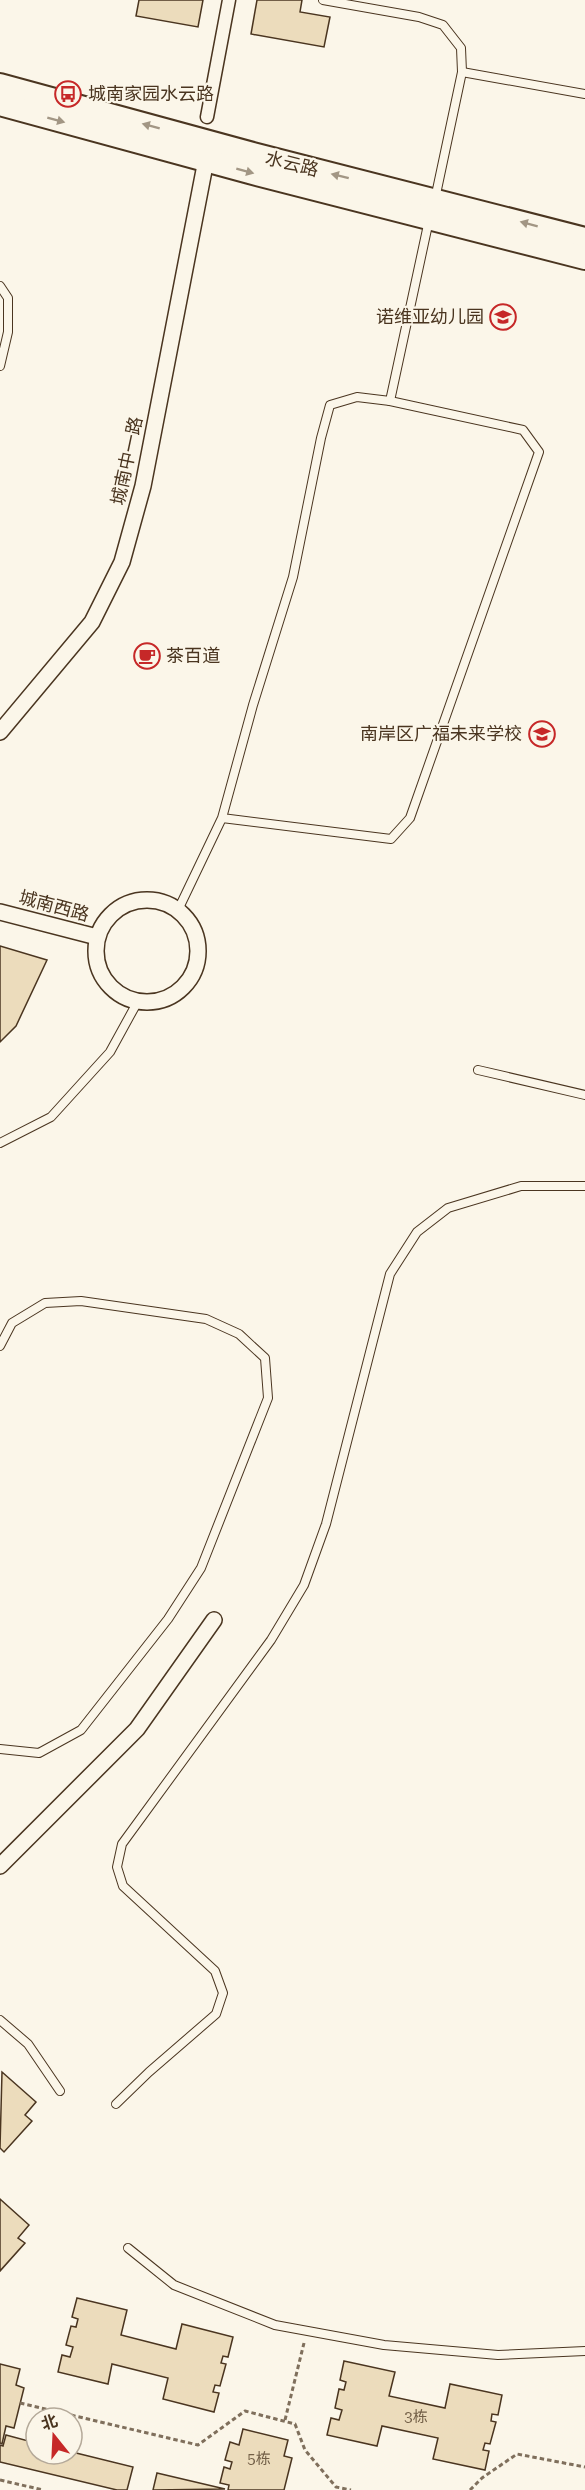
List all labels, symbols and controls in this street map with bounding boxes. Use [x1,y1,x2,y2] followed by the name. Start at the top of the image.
[53,79,83,109] bus stop icon: 城南家园水云路
[88,83,214,104] place label: 城南家园水云路
[47,115,66,125] one-way arrow
[142,121,160,130] one-way arrow
[263,147,321,180] street label: 水云路
[236,167,254,176] one-way arrow
[330,170,349,180] one-way arrow
[519,218,538,228] one-way arrow
[488,302,518,332] school or university icon: 诺维亚幼儿园
[376,306,484,327] place label: 诺维亚幼儿园
[107,415,146,507] street label: 城南中一路
[132,641,162,671] cafe icon: 茶百道
[166,645,220,666] place label: 茶百道
[527,719,557,749] school or university icon: 南岸区广福未来学校
[360,723,522,744] place label: 南岸区广福未来学校
[17,886,92,925] street label: 城南西路
[24,2406,84,2466] north arrow
[404,2408,428,2426] house number: 3栋
[39,2411,60,2434] text: 北
[247,2450,271,2468] house number: 5栋

